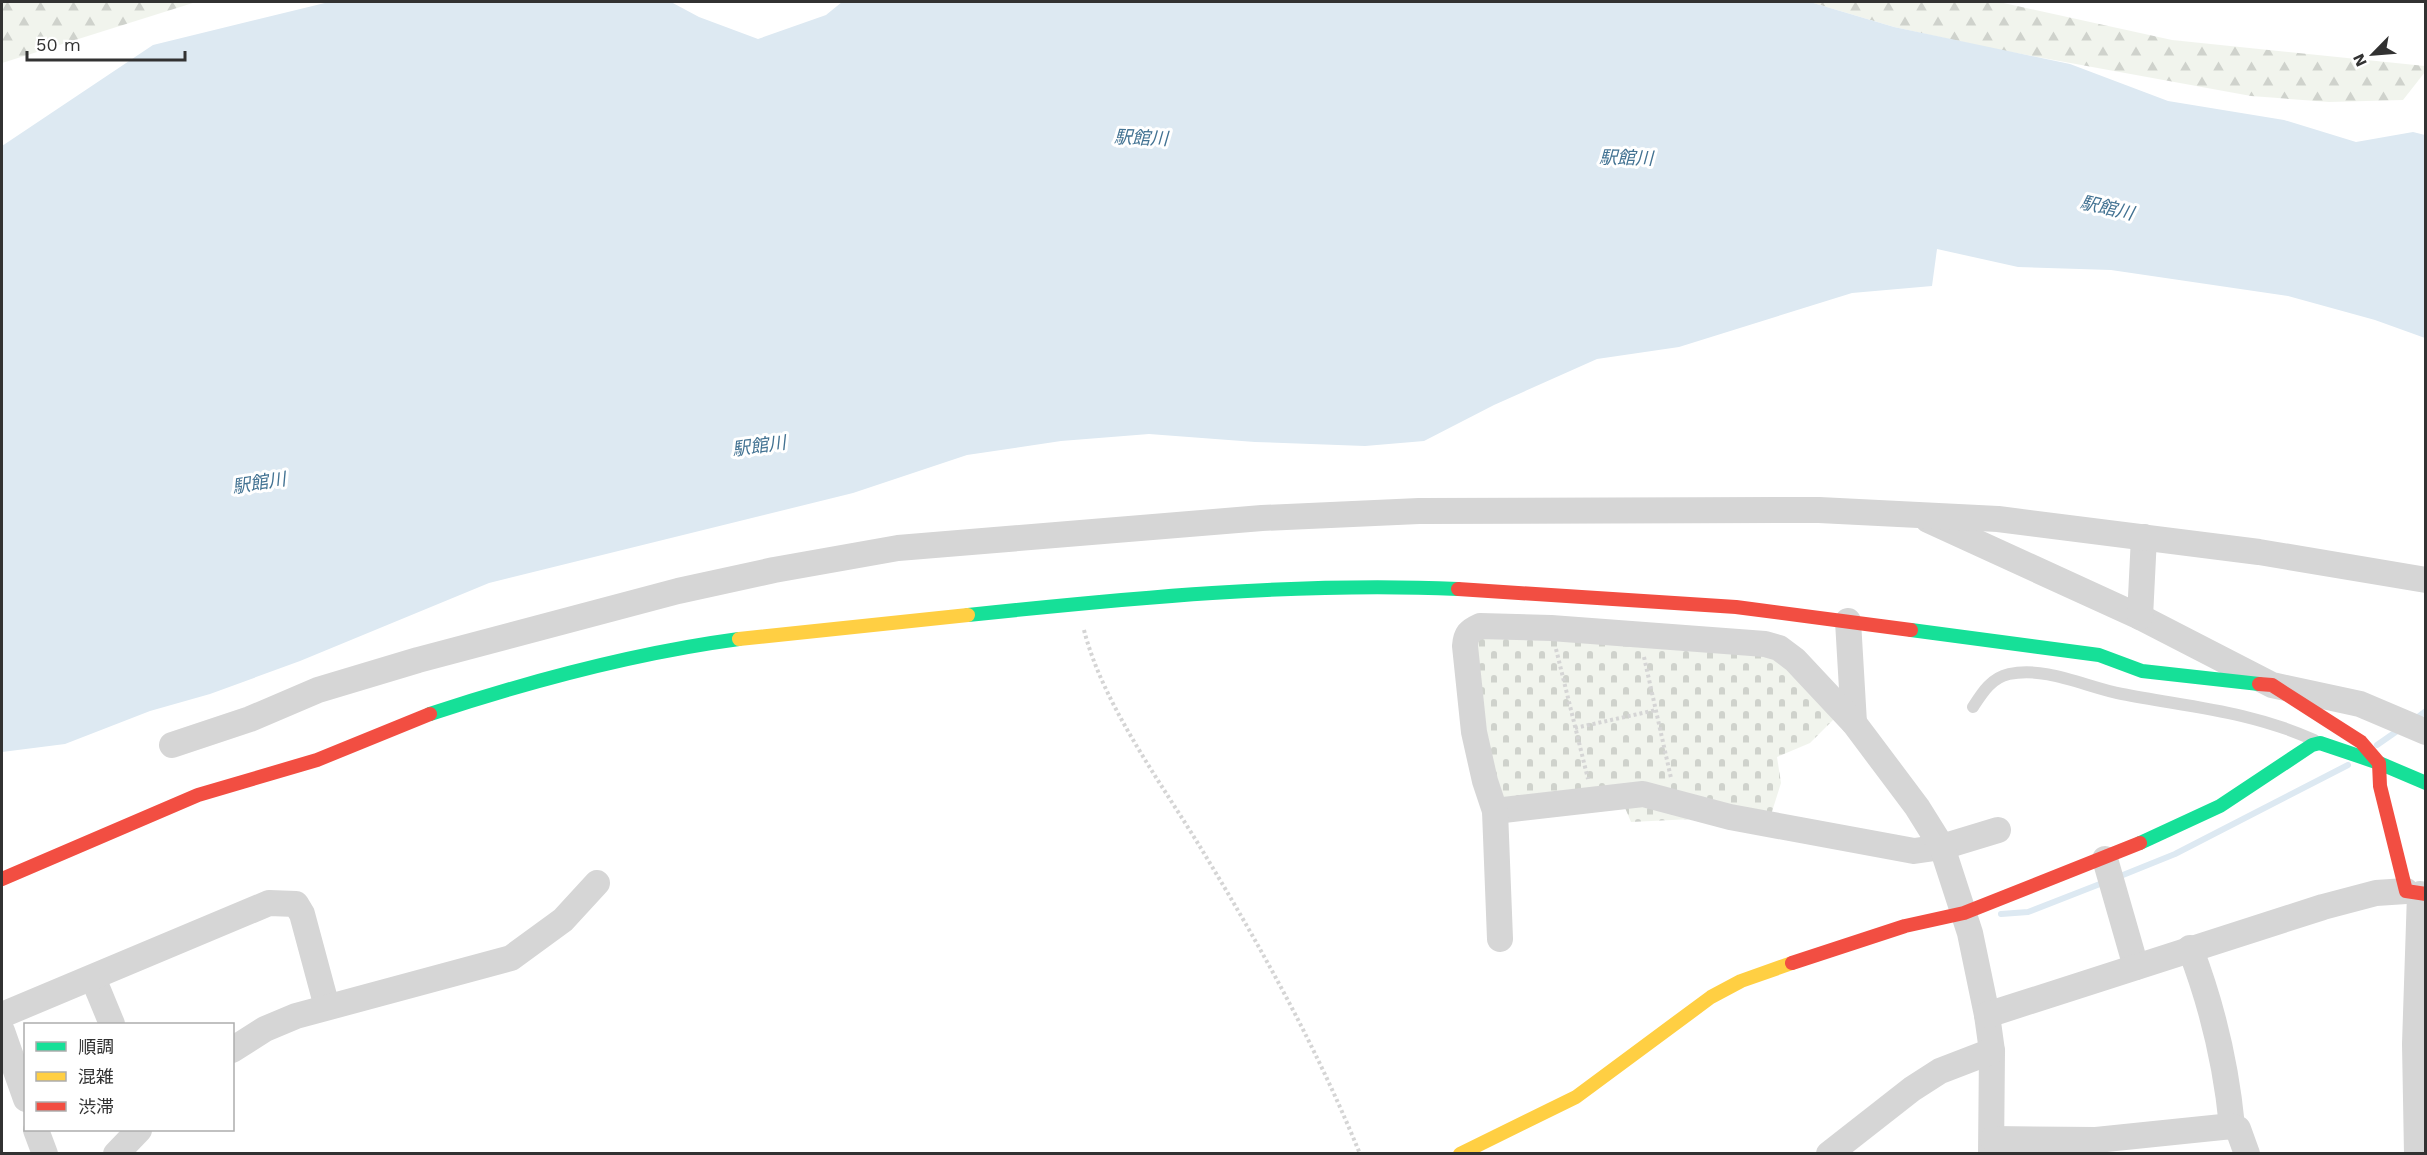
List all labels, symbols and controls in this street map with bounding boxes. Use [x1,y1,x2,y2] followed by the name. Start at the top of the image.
[27,24,184,62] scale bar
[2343,24,2403,84] north arrow
[36,34,81,55] text: 50 m
[2349,51,2371,70] text: N
[1114,126,1170,149] water label: 駅館川
[1599,147,1655,169] water label: 駅館川
[2078,191,2138,224] water label: 駅館川
[731,431,789,460] water label: 駅館川
[231,468,289,497] water label: 駅館川
[24,1023,234,1131] legend
[78,1036,114,1057] text: 順調
[78,1066,114,1087] text: 混雑
[78,1096,114,1117] text: 渋滞

